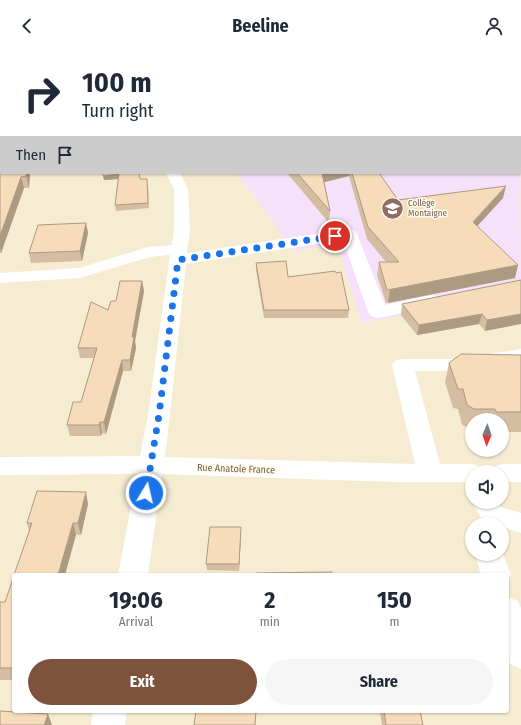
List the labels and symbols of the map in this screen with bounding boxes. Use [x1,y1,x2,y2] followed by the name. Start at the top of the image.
[379,195,405,221] school or university icon: Collège Montaigne
[408,198,447,218] place label: Collège Montaigne
[318,219,352,253] pin
[465,413,509,457] north arrow
[197,462,275,476] street label: Rue Anatole France
[125,472,167,514] position arrow

